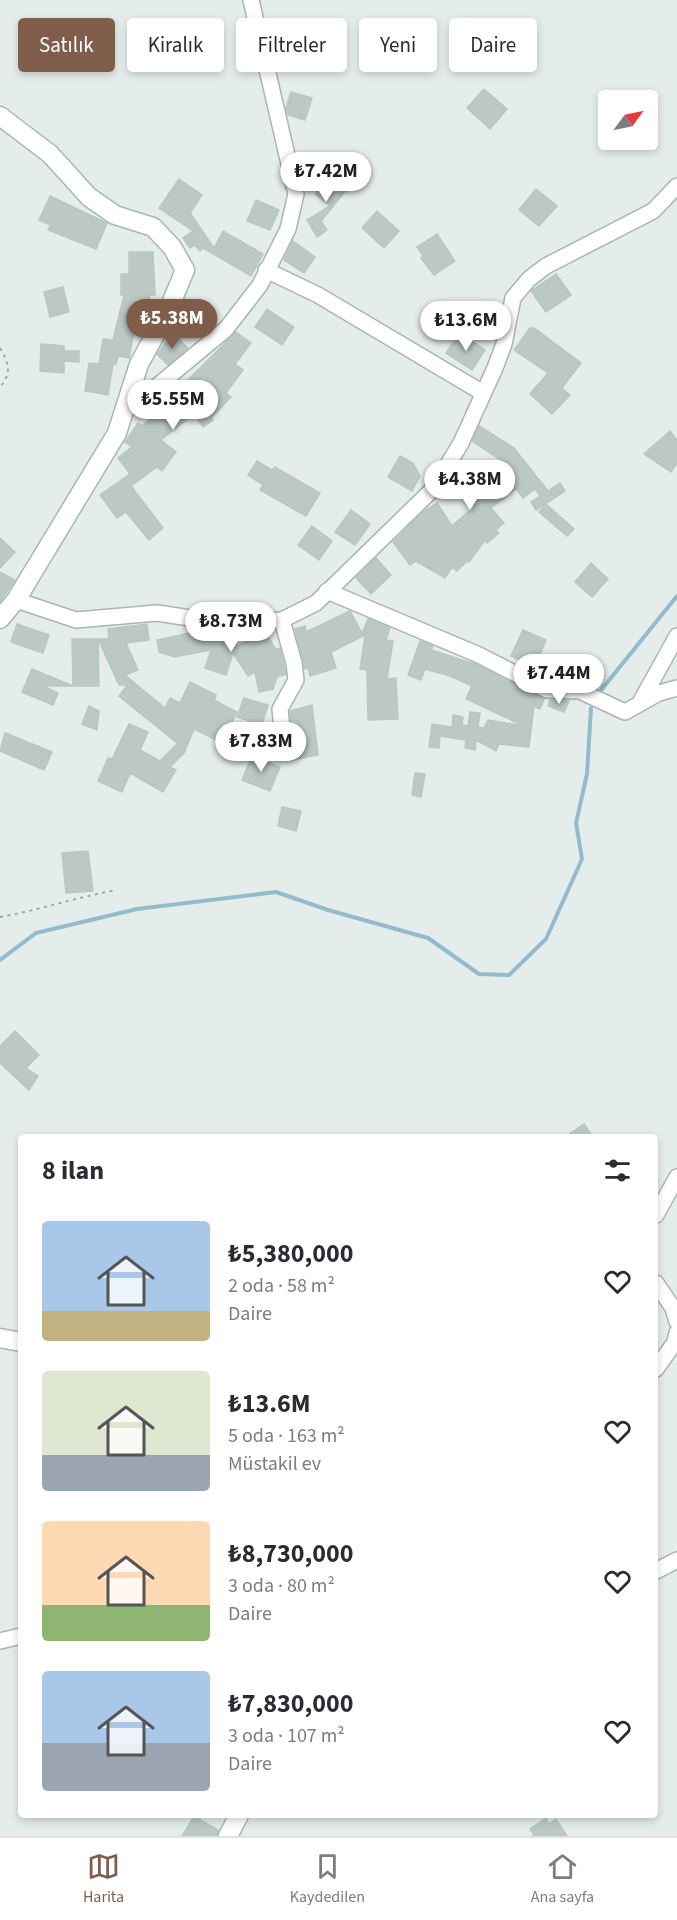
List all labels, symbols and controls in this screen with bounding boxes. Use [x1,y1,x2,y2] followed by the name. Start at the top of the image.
[18,18,115,72] chip: Satılık
[127,18,224,72] chip: Kiralık
[236,18,347,72] chip: Filtreler
[359,18,437,72] chip: Yeni
[449,18,537,72] chip: Daire
[598,90,658,150] north arrow
[598,90,658,150] map controls
[277,152,375,203] pin: ₺7.42M
[294,157,358,185] text: ₺7.42M
[123,299,221,350] pin: ₺5.38M
[417,301,515,352] pin: ₺13.6M
[140,304,204,332] text: ₺5.38M
[434,306,498,334] text: ₺13.6M
[124,380,222,431] pin: ₺5.55M
[141,385,205,413] text: ₺5.55M
[421,460,519,511] pin: ₺4.38M
[438,465,502,493] text: ₺4.38M
[182,602,280,653] pin: ₺8.73M
[199,607,263,635] text: ₺8.73M
[510,654,608,705] pin: ₺7.44M
[527,659,591,687] text: ₺7.44M
[212,722,310,773] pin: ₺7.83M
[229,727,293,755] text: ₺7.83M
[42,1152,104,1189] text: 8 ilan
[601,1154,634,1187] icon: filters
[228,1235,353,1272] text: ₺5,380,000
[90,1245,162,1317] icon: home
[601,1265,634,1298] icon: heart
[228,1272,335,1300] text: 2 oda · 58 m²
[228,1300,272,1328] text: Daire
[228,1385,311,1422] text: ₺13.6M
[90,1395,162,1467] icon: home
[601,1415,634,1448] icon: heart
[228,1422,345,1450] text: 5 oda · 163 m²
[228,1450,321,1478] text: Müstakil ev
[228,1535,353,1572] text: ₺8,730,000
[90,1545,162,1617] icon: home
[601,1565,634,1598] icon: heart
[228,1572,335,1600] text: 3 oda · 80 m²
[228,1600,272,1628] text: Daire
[228,1685,353,1722] text: ₺7,830,000
[90,1695,162,1767] icon: home
[601,1715,634,1748] icon: heart
[228,1722,345,1750] text: 3 oda · 107 m²
[228,1750,272,1778] text: Daire
[83,1850,124,1908] tab: Harita
[290,1850,365,1908] tab: Kaydedilen
[531,1850,594,1908] tab: Ana sayfa

